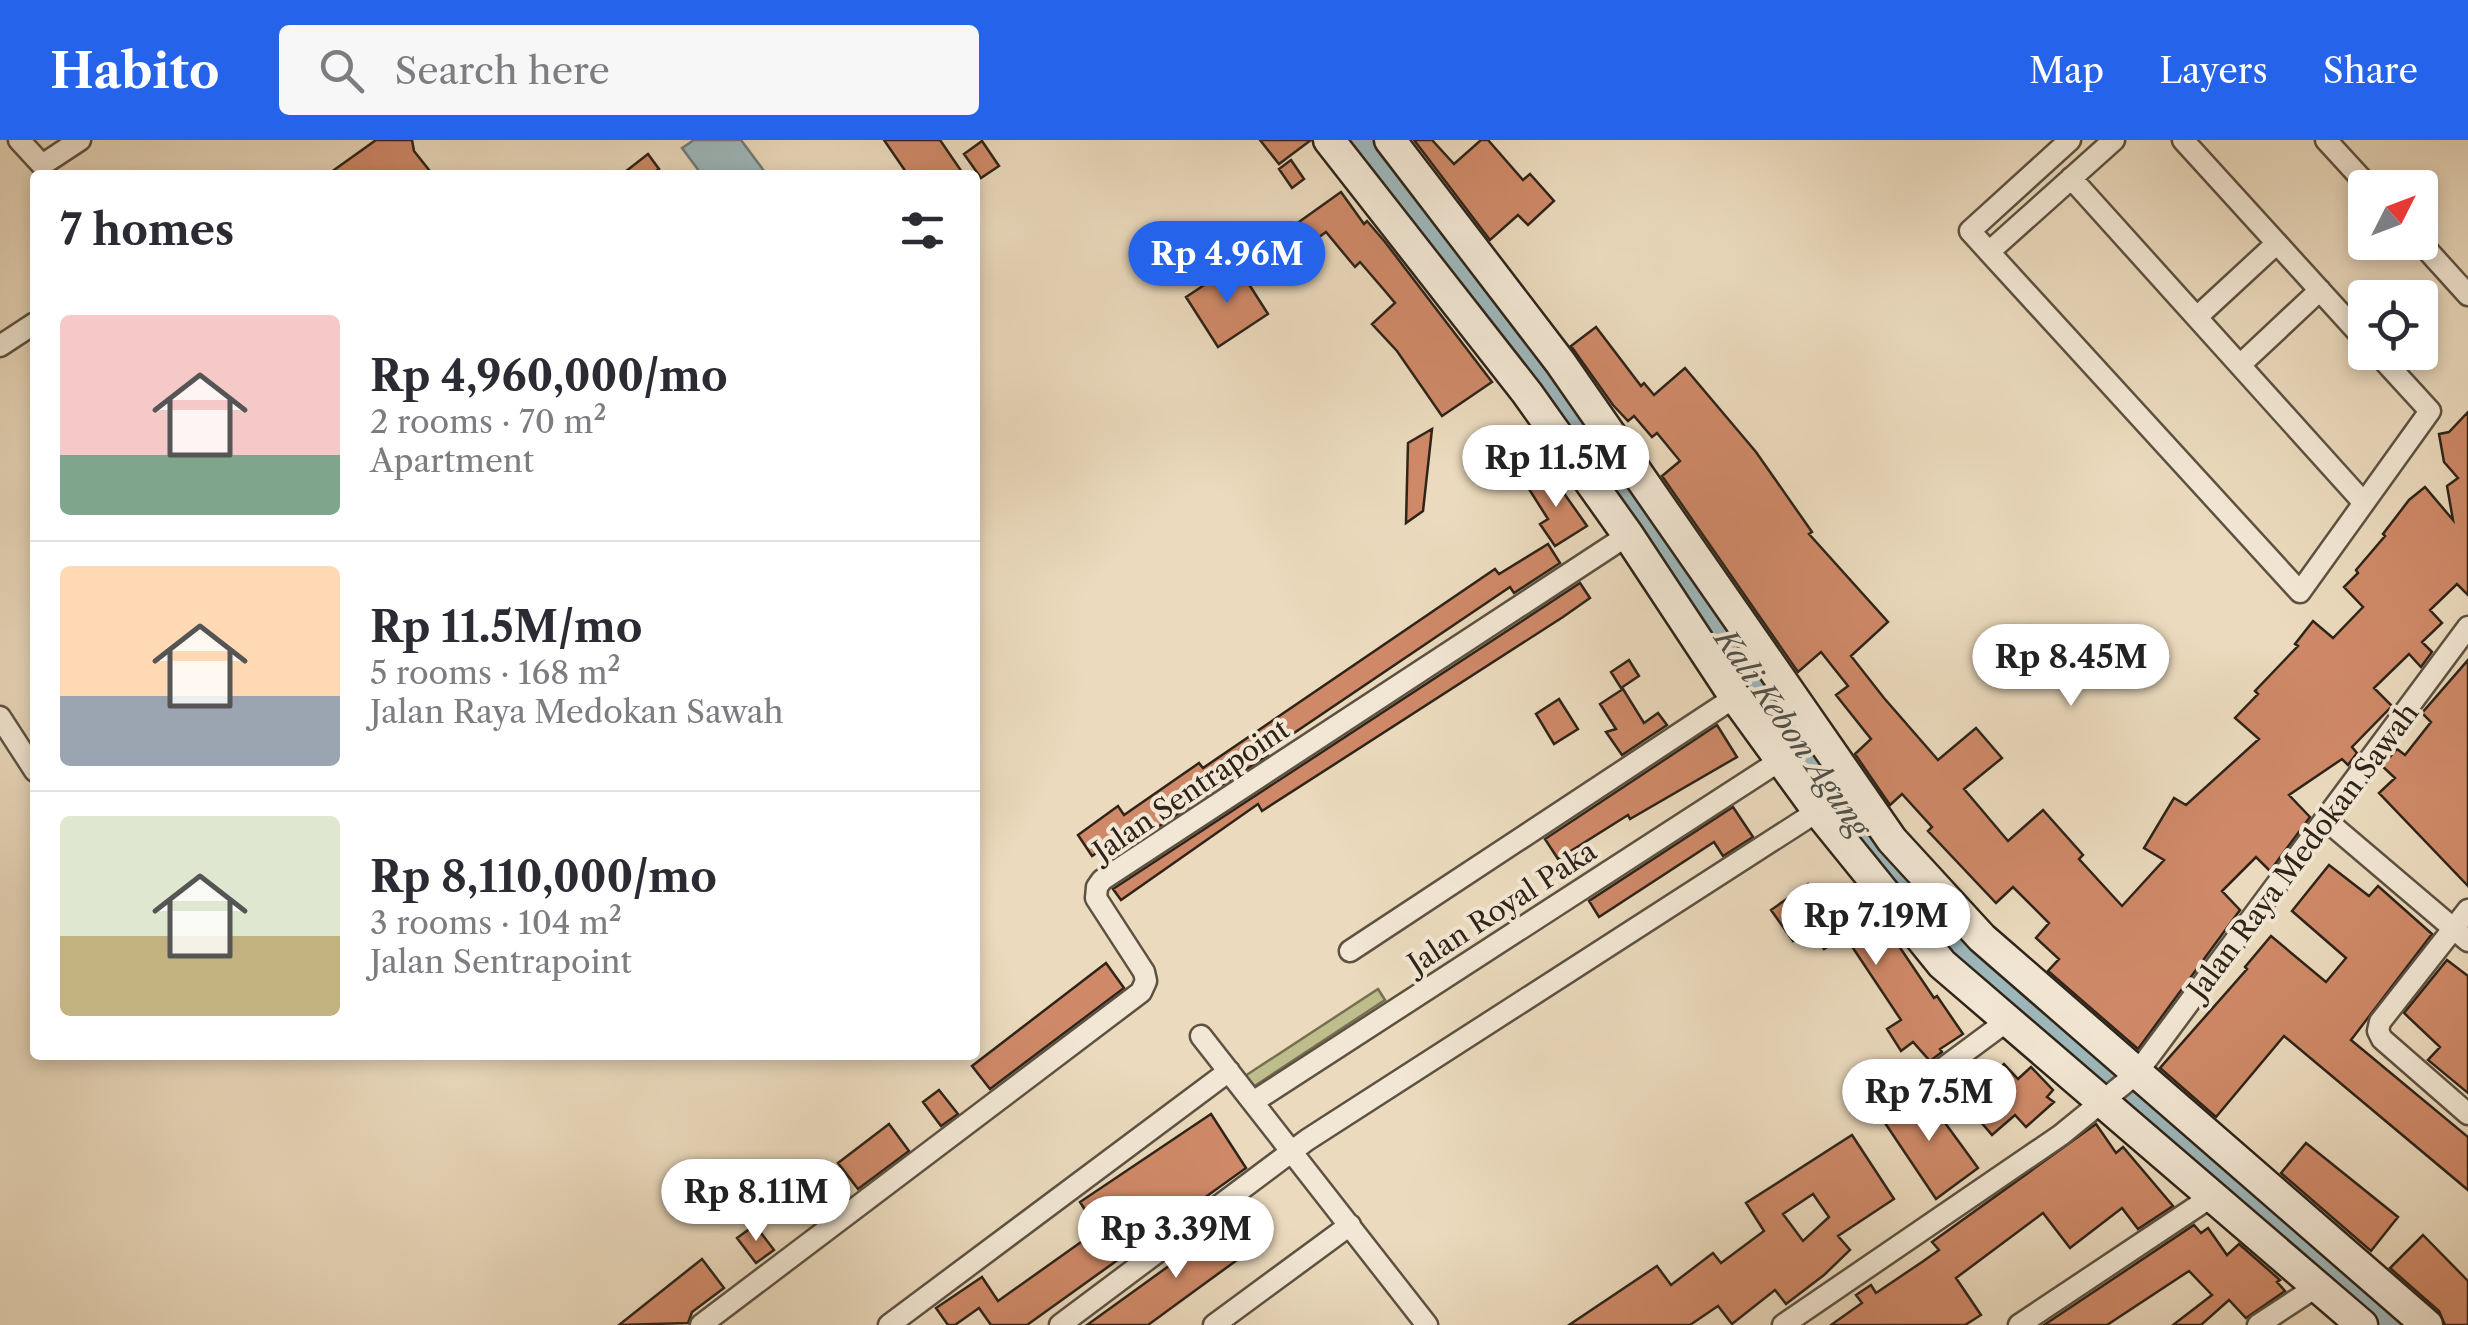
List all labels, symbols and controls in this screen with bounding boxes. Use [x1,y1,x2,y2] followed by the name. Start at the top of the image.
[279,25,979,115] search box
[50,41,219,100] text: Habito
[314,43,369,98] icon: search
[394,47,610,94] text: Search here
[2029,49,2104,92] text: Map
[2159,49,2268,92] text: Layers
[2323,49,2418,92] text: Share
[2348,170,2438,260] north arrow
[2348,170,2438,370] map controls
[895,203,950,258] icon: filters
[60,204,234,256] text: 7 homes
[1124,221,1330,306] pin: Rp 4.96M
[1150,234,1304,273] text: Rp 4.96M
[2348,280,2438,370] button: locate
[370,350,728,402] text: Rp 4,960,000/mo
[140,355,260,475] icon: home
[370,402,606,441] text: 2 rooms · 70 m²
[1453,425,1659,510] pin: Rp 11.5M
[1484,438,1628,477] text: Rp 11.5M
[370,441,534,480] text: Apartment
[370,601,642,653] text: Rp 11.5M/mo
[140,606,260,726] icon: home
[1706,620,1879,846] water label: Kali Kebon Agung
[1968,624,2174,709] pin: Rp 8.45M
[1994,637,2148,676] text: Rp 8.45M
[370,653,621,692] text: 5 rooms · 168 m²
[370,692,784,731] text: Jalan Raya Medokan Sawah
[2178,696,2425,1009] street label: Jalan Raya Medokan Sawah
[1083,712,1296,870] street label: Jalan Sentrapoint
[1398,833,1603,983] street label: Jalan Royal Paka
[370,851,717,903] text: Rp 8,110,000/mo
[140,856,260,976] icon: home
[1773,883,1979,968] pin: Rp 7.19M
[1803,896,1949,935] text: Rp 7.19M
[370,903,622,942] text: 3 rooms · 104 m²
[370,942,632,981] text: Jalan Sentrapoint
[1837,1059,2021,1144] pin: Rp 7.5M
[1864,1072,1994,1111] text: Rp 7.5M
[653,1159,859,1244] pin: Rp 8.11M
[683,1172,829,1211] text: Rp 8.11M
[1073,1196,1279,1281] pin: Rp 3.39M
[1100,1209,1252,1248] text: Rp 3.39M

